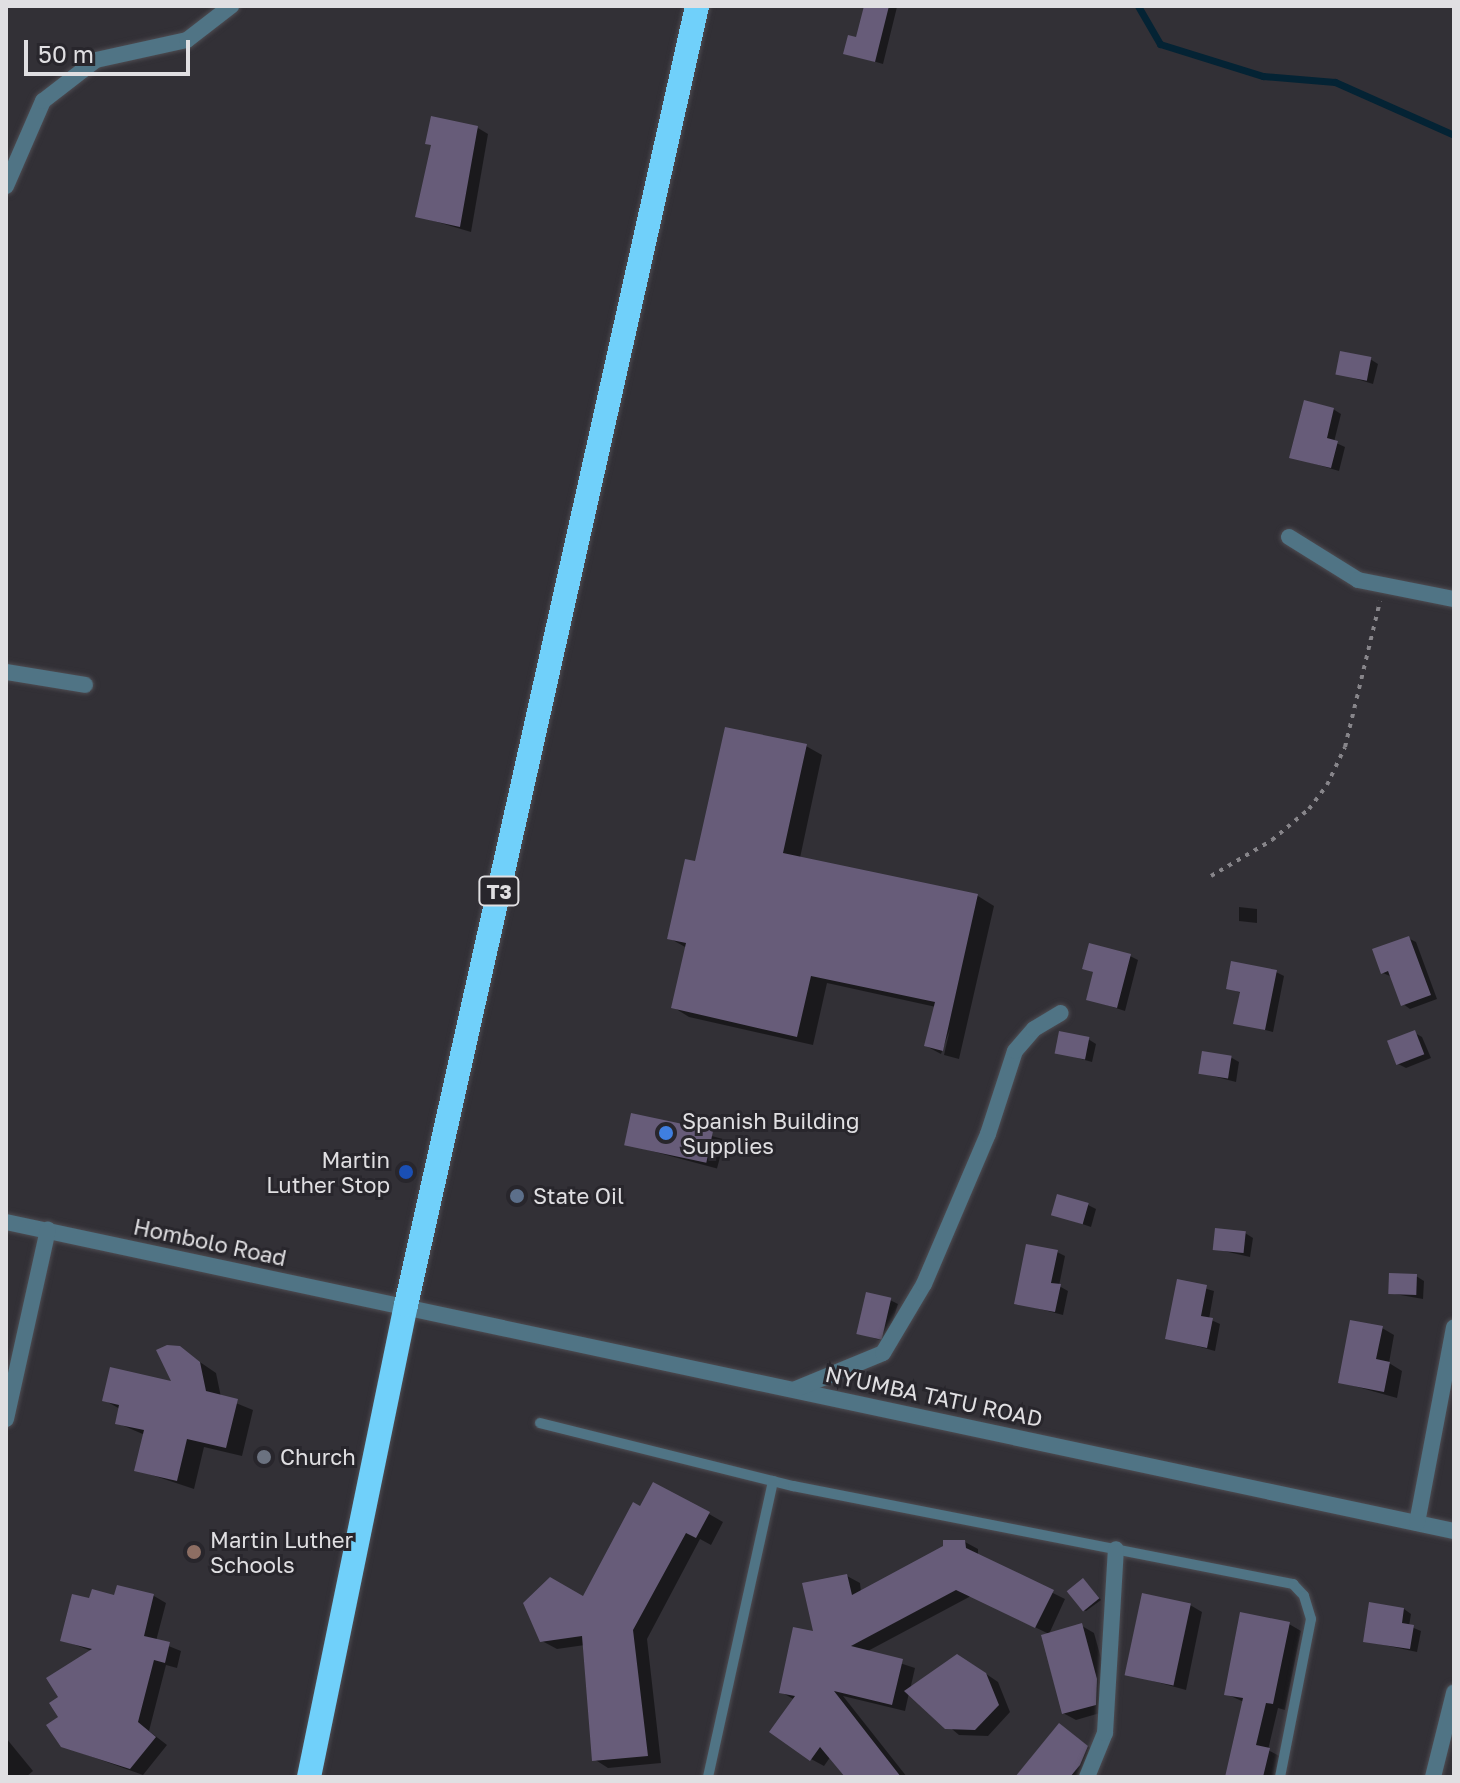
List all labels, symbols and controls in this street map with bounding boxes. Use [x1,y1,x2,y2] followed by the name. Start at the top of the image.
[28,24,194,74] scale bar
[38,39,94,68] text: 50 m
[477,875,521,907] road number: T3
[682,1107,859,1158] place label: Spanish Building Supplies
[657,1124,675,1142] marker: Spanish Building Supplies
[266,1146,390,1198] place label: Martin Luther Stop
[397,1163,415,1181] marker: Martin Luther Stop
[533,1183,624,1209] place label: State Oil
[508,1187,526,1205] marker: State Oil
[131,1213,289,1271] street label: Hombolo Road
[823,1360,1045,1432] street label: NYUMBA TATU ROAD
[280,1444,356,1470] place label: Church
[255,1448,273,1466] marker: Church
[210,1526,353,1578] place label: Martin Luther Schools
[185,1543,203,1561] marker: Martin Luther Schools

